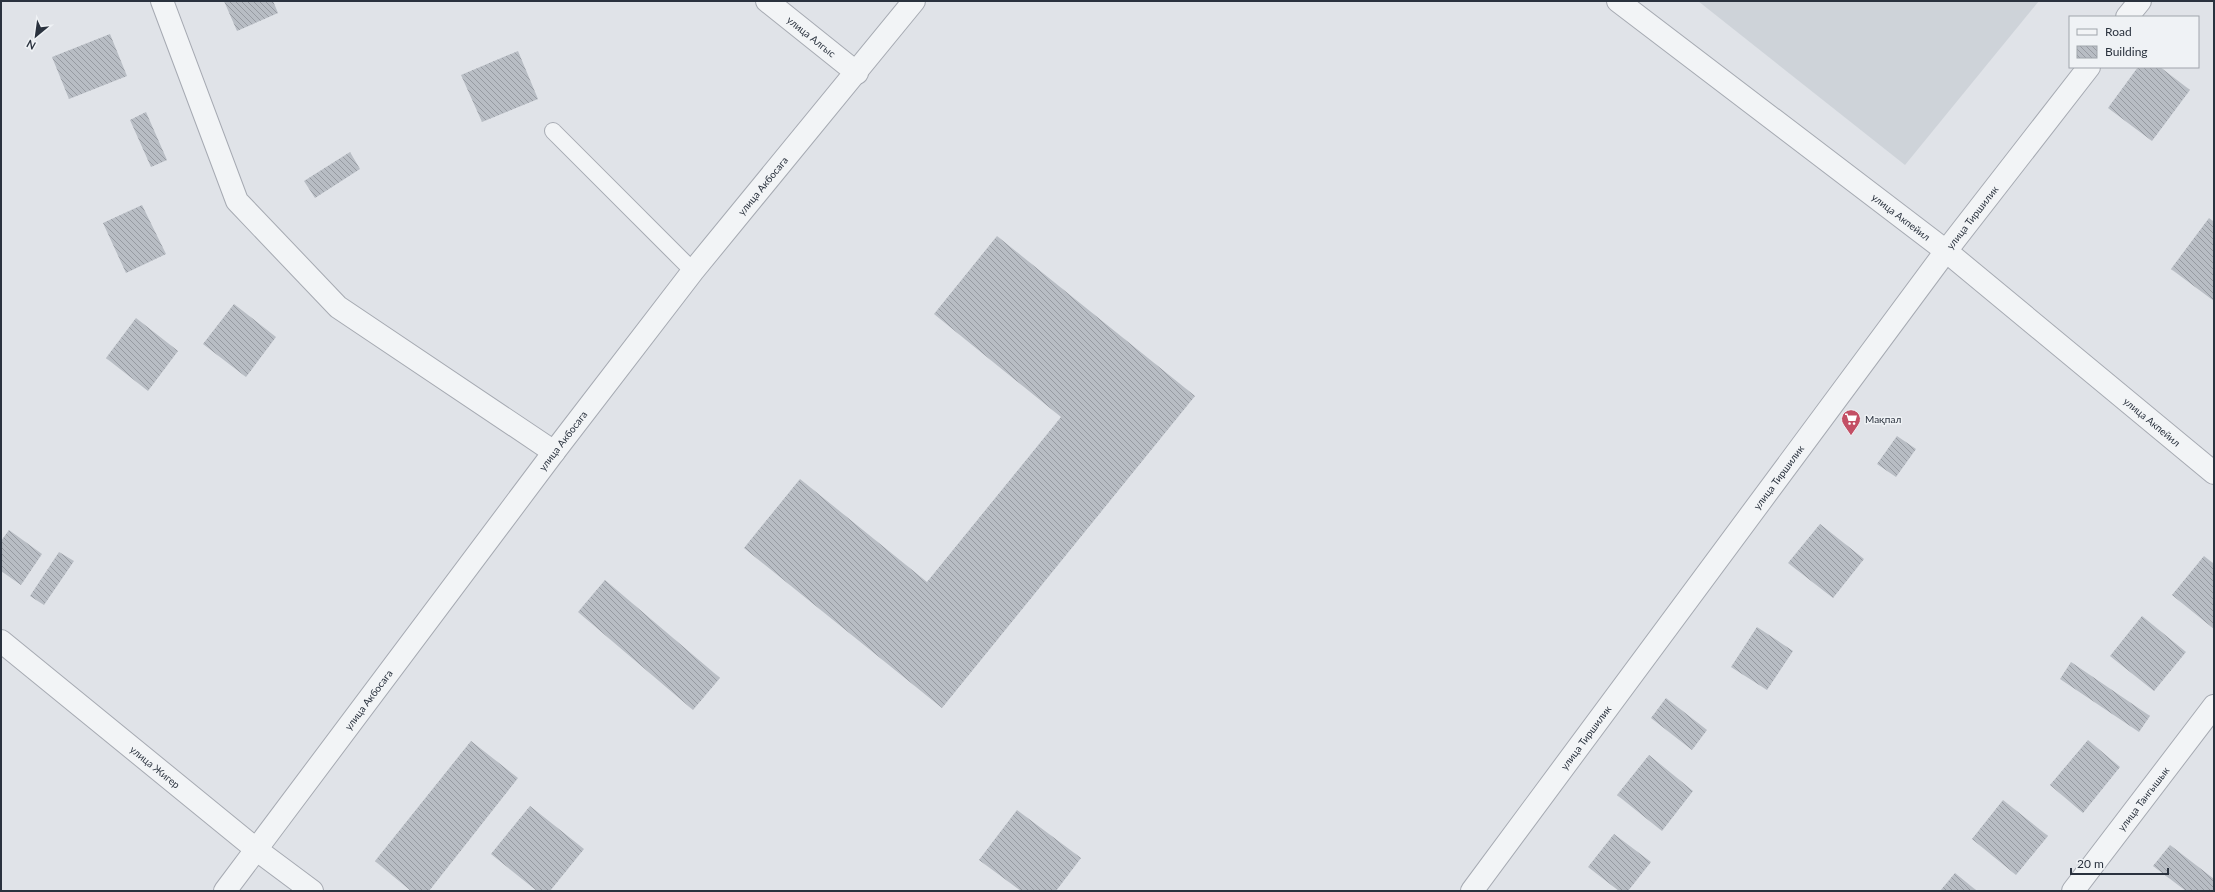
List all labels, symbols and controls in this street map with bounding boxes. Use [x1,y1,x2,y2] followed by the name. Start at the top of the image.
[785,14,838,60] street label: улица Алгыс
[16,16,56,56] north arrow
[2069,16,2199,68] legend
[2105,24,2132,39] text: Road
[24,37,38,53] text: N
[2105,44,2148,59] text: Building
[735,154,790,217] street label: улица Акбосага
[1944,183,2001,251] street label: улица Тиршилик
[1870,191,1933,243] street label: улица Акпейил
[2121,395,2183,449] street label: улица Акпейил
[536,408,590,473] street label: улица Акбосага
[1840,408,1862,436] supermarket icon: Мақпал
[1865,413,1901,425] place label: Мақпал
[1751,442,1807,512] street label: улица Тиршилик
[342,667,395,732] street label: улица Акбосага
[1558,702,1614,772] street label: улица Тиршилик
[128,743,183,791] street label: улица Жигер
[2115,764,2172,833] street label: улица Тангышык
[2071,850,2168,876] scale bar
[2077,856,2104,871] text: 20 m

